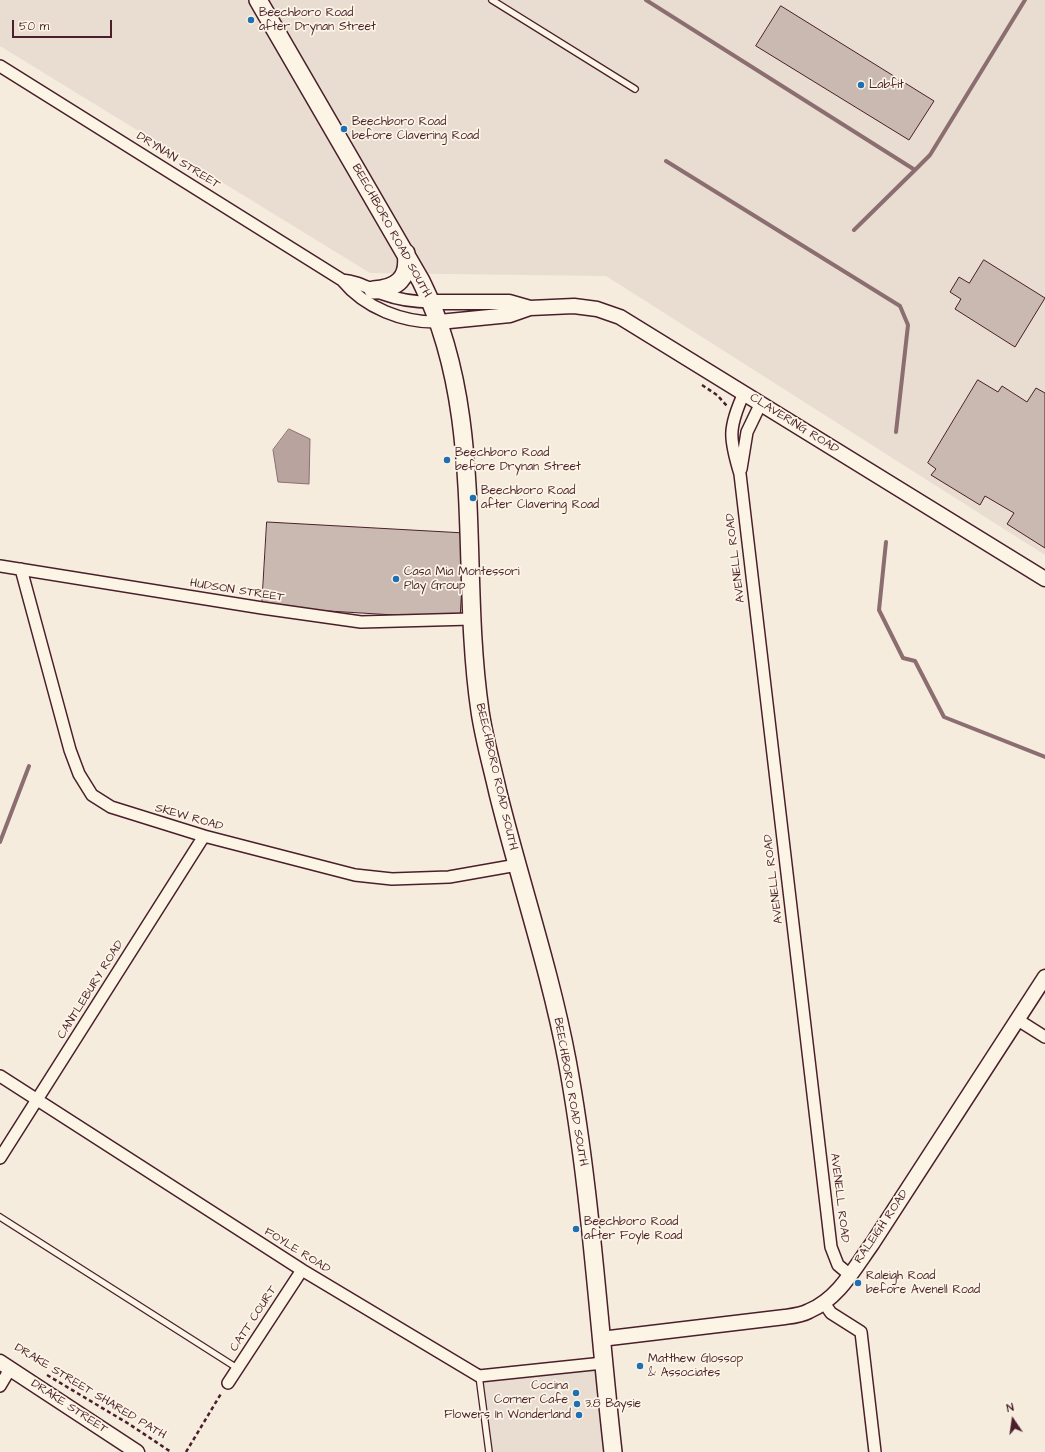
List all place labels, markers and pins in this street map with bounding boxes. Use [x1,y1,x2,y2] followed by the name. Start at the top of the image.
[259,6,376,34] place label: Beechboro Road after Drynan Street
[246,15,256,25] marker: Beechboro Road after Drynan Street
[869,78,904,92] place label: Labfit
[856,80,866,90] marker: Labfit
[352,115,479,143] place label: Beechboro Road before Clavering Road
[339,124,349,134] marker: Beechboro Road before Clavering Road
[455,446,581,474] place label: Beechboro Road before Drynan Street
[442,455,452,465] marker: Beechboro Road before Drynan Street
[481,484,599,512] place label: Beechboro Road after Clavering Road
[468,493,478,503] marker: Beechboro Road after Clavering Road
[404,565,519,593] place label: Casa Mia Montessori Play Group
[391,574,401,584] marker: Casa Mia Montessori Play Group
[584,1215,682,1243] place label: Beechboro Road after Foyle Road
[571,1224,581,1234] marker: Beechboro Road after Foyle Road
[866,1269,980,1297] place label: Raleigh Road before Avenell Road
[853,1278,863,1288] marker: Raleigh Road before Avenell Road
[648,1352,743,1380] place label: Matthew Glossop & Associates
[635,1361,645,1371] marker: Matthew Glossop & Associates
[494,1379,568,1407] place label: Cocina Corner Cafe
[571,1388,581,1398] marker: Cocina Corner Cafe
[585,1397,641,1411] place label: 3.8 Baysie
[572,1399,582,1409] marker: 3.8 Baysie
[444,1408,571,1422] place label: Flowers In Wonderland
[574,1410,584,1420] marker: Flowers In Wonderland

